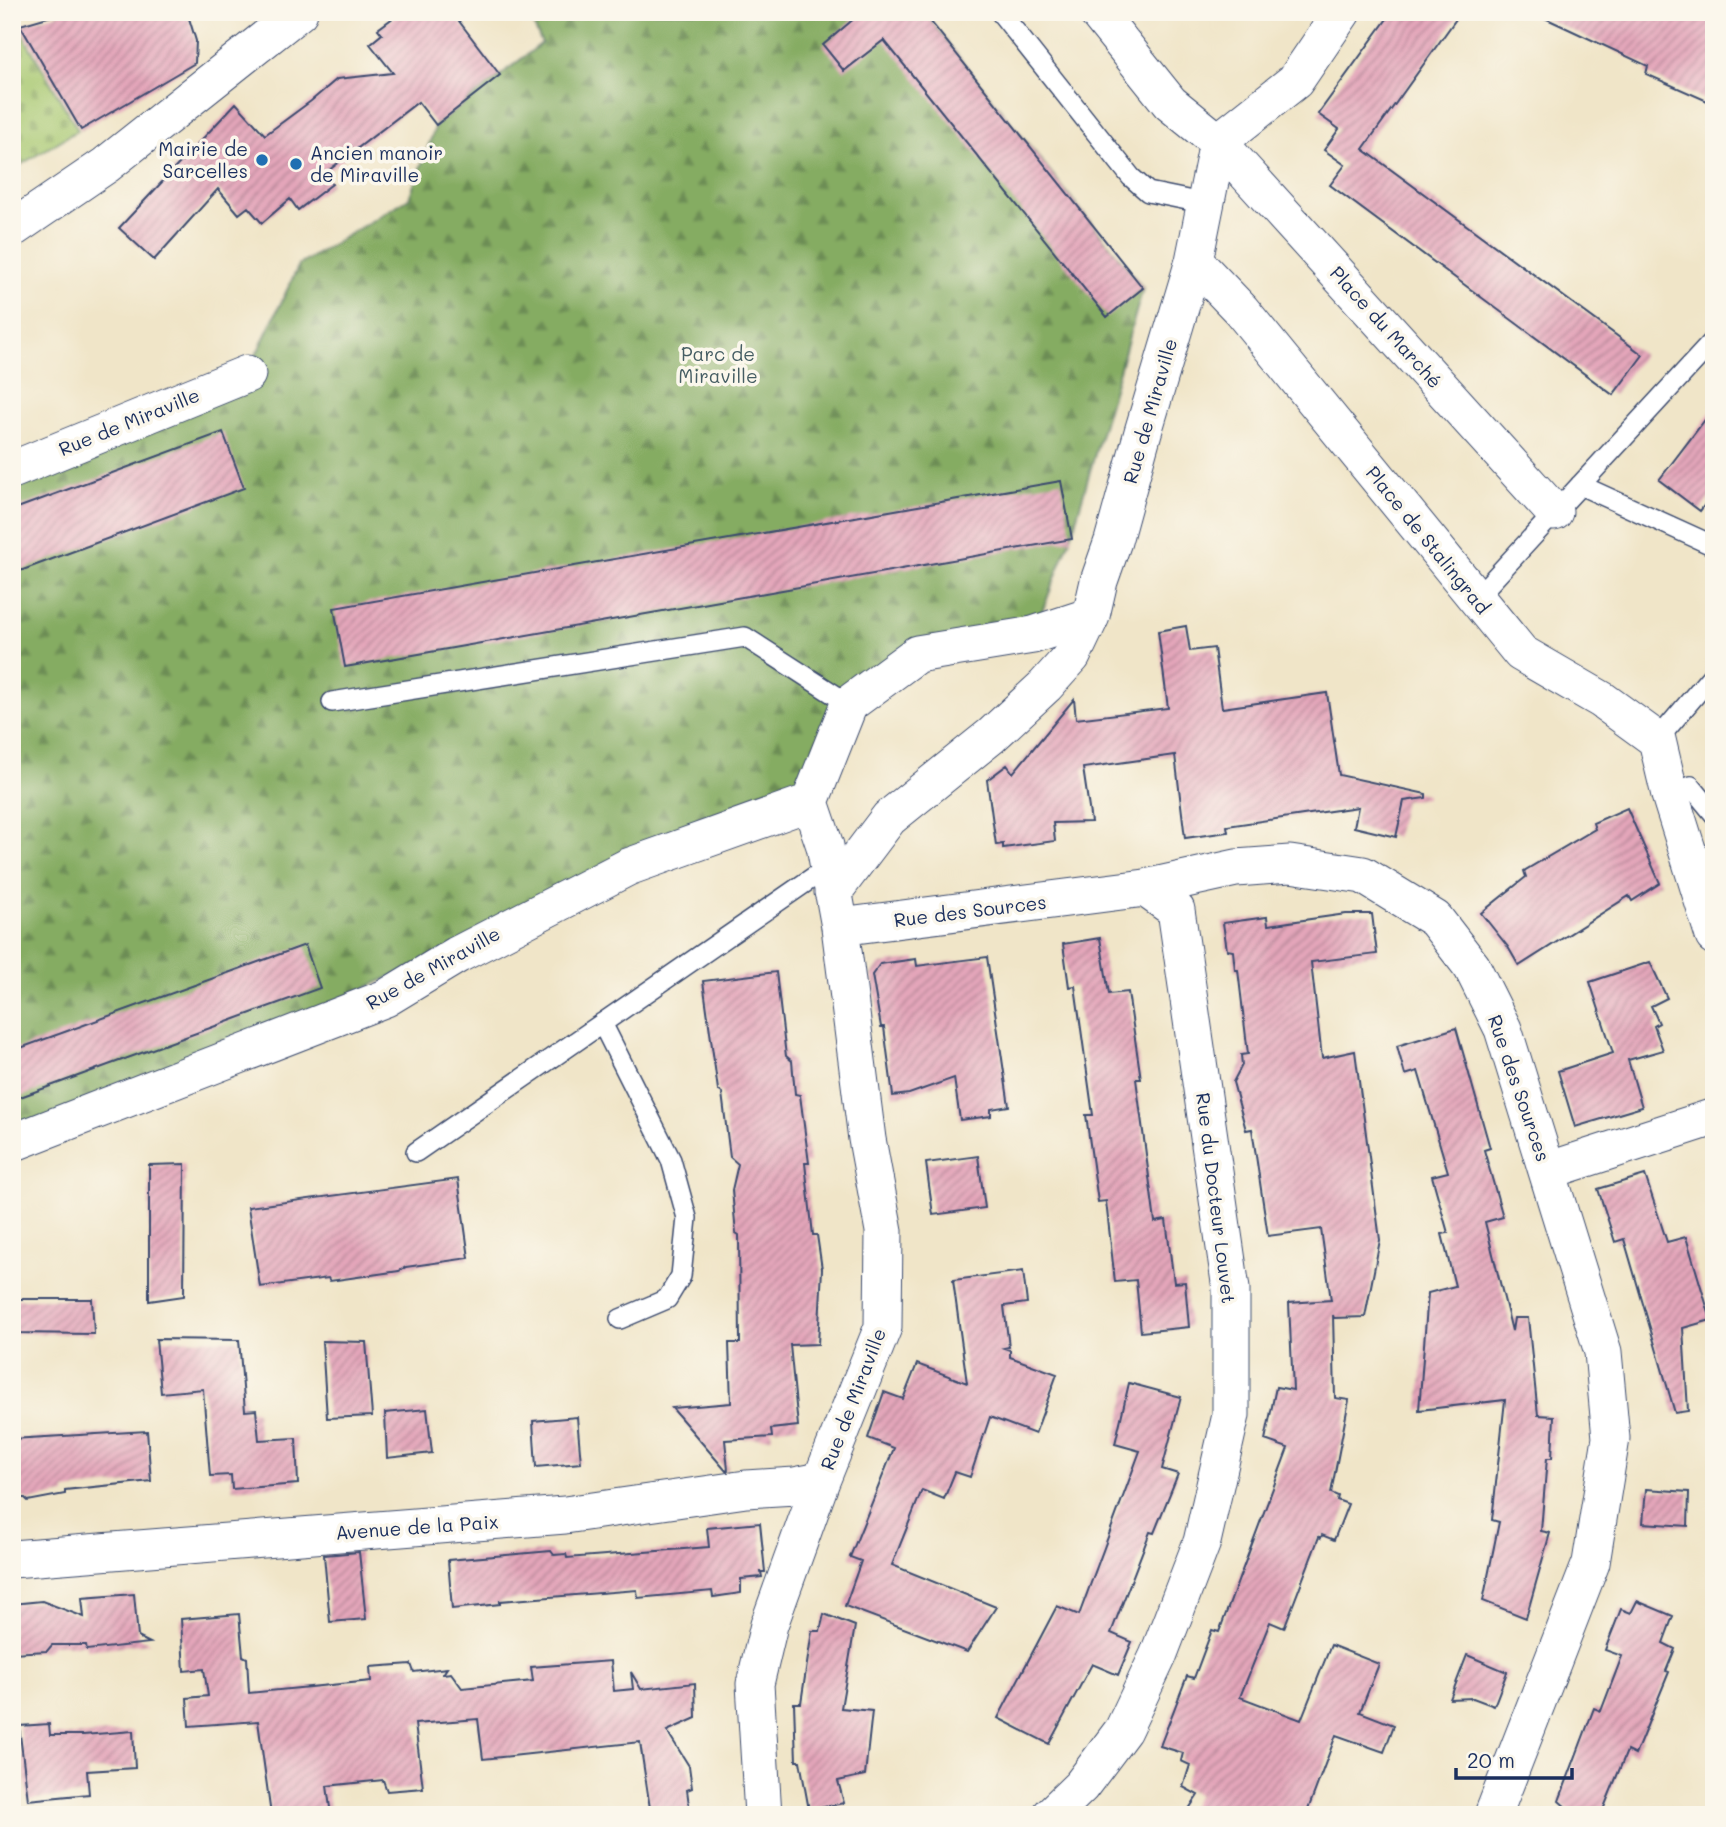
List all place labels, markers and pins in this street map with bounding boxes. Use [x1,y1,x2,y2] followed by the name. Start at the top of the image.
[158,136,248,183] place label: Mairie de Sarcelles
[310,140,443,187] place label: Ancien manoir de Miraville
[254,152,270,168] marker: Mairie de Sarcelles
[288,156,304,172] marker: Ancien manoir de Miraville

